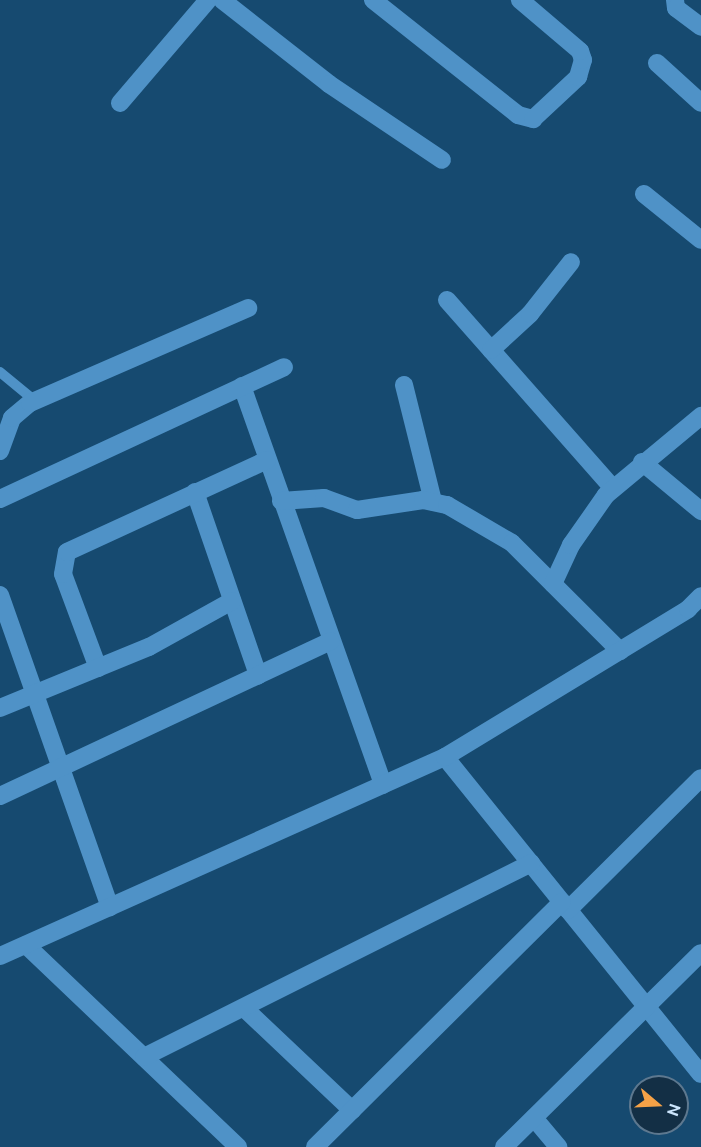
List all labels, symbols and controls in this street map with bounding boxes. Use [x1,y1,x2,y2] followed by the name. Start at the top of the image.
[629,1075,689,1135] north arrow
[664,1102,685,1119] text: N

